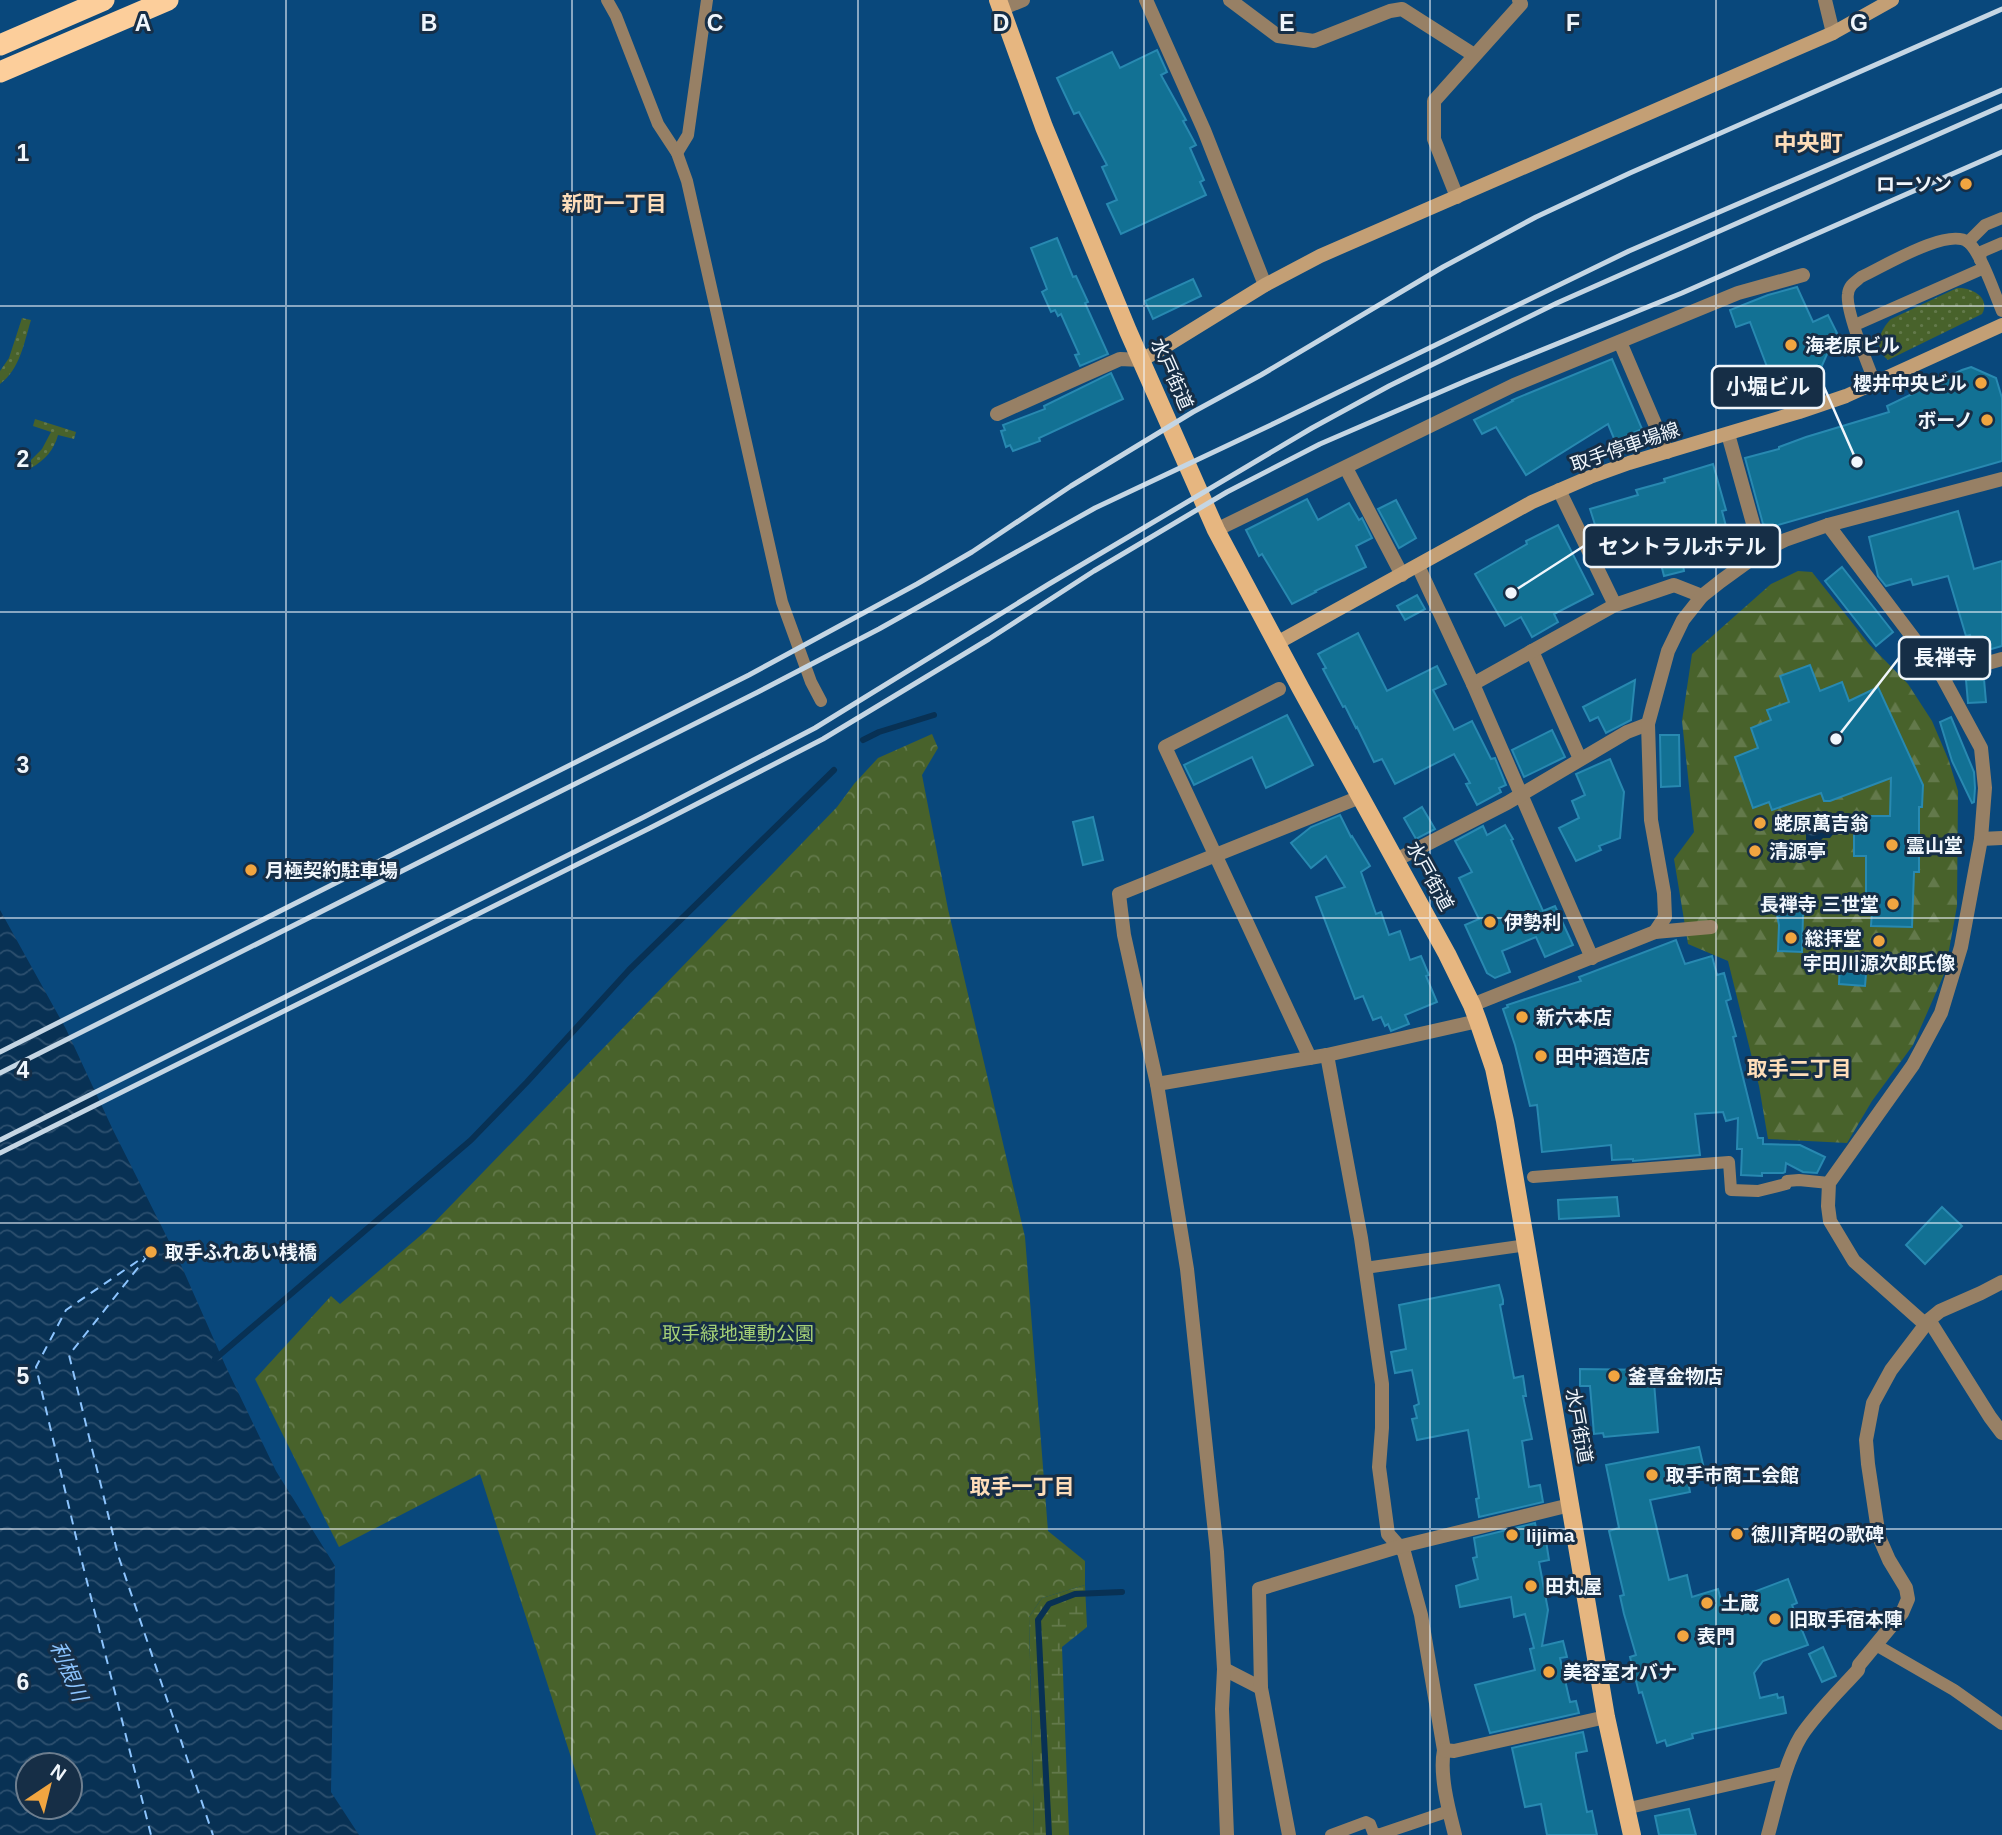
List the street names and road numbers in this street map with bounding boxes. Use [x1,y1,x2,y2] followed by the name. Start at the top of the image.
[1147,335,1197,413] street label: 水戸街道
[1568,419,1682,475] street label: 取手停車場線
[1402,838,1458,914] street label: 水戸街道
[1562,1387,1596,1465] street label: 水戸街道

